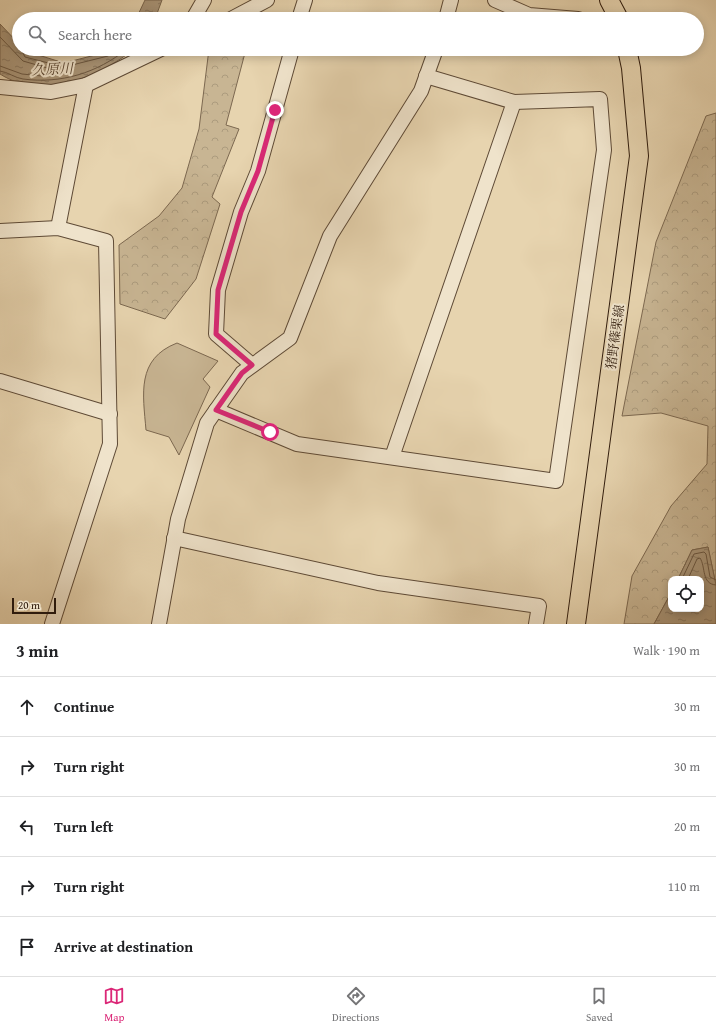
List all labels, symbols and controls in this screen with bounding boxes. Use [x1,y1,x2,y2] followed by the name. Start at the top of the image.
[12,12,704,56] search box
[26,23,48,45] icon: search
[58,24,132,45] text: Search here
[31,58,75,80] water label: 久原川
[266,101,284,119] route end
[601,303,629,371] street label: 猪野篠栗線
[261,423,279,441] route start
[668,576,704,612] map controls
[668,576,704,612] button: locate
[12,596,56,615] scale bar
[18,597,40,613] text: 20 m
[16,638,58,663] text: 3 min
[633,641,700,660] text: Walk · 190 m
[16,696,38,718] icon: ahead
[54,696,115,717] text: Continue
[674,697,700,716] text: 30 m
[16,756,38,778] icon: right
[54,756,125,777] text: Turn right
[674,757,700,776] text: 30 m
[16,816,38,838] icon: left
[54,816,113,837] text: Turn left
[674,817,700,836] text: 20 m
[16,876,38,898] icon: right
[54,876,125,897] text: Turn right
[668,877,700,896] text: 110 m
[16,936,38,958] icon: arrive
[54,936,193,957] text: Arrive at destination
[103,985,125,1025] tab: Map
[332,985,379,1025] tab: Directions
[586,985,613,1025] tab: Saved

